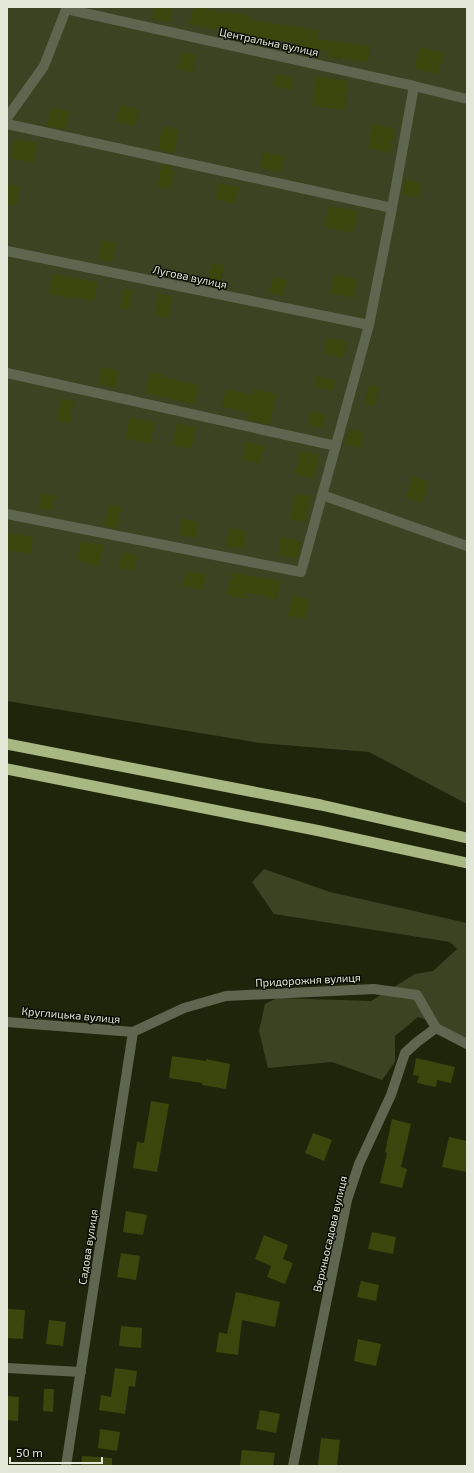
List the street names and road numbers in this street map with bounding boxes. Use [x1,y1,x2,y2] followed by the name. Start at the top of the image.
[218,25,320,59] street label: Центральна вулиця
[152,262,228,292] street label: Лугова вулиця
[255,970,361,990] street label: Придорожня вулиця
[21,1004,121,1026] street label: Круглицька вулиця
[310,1175,350,1293] street label: Верхньосадова вулиця
[75,1208,101,1286] street label: Садова вулиця

